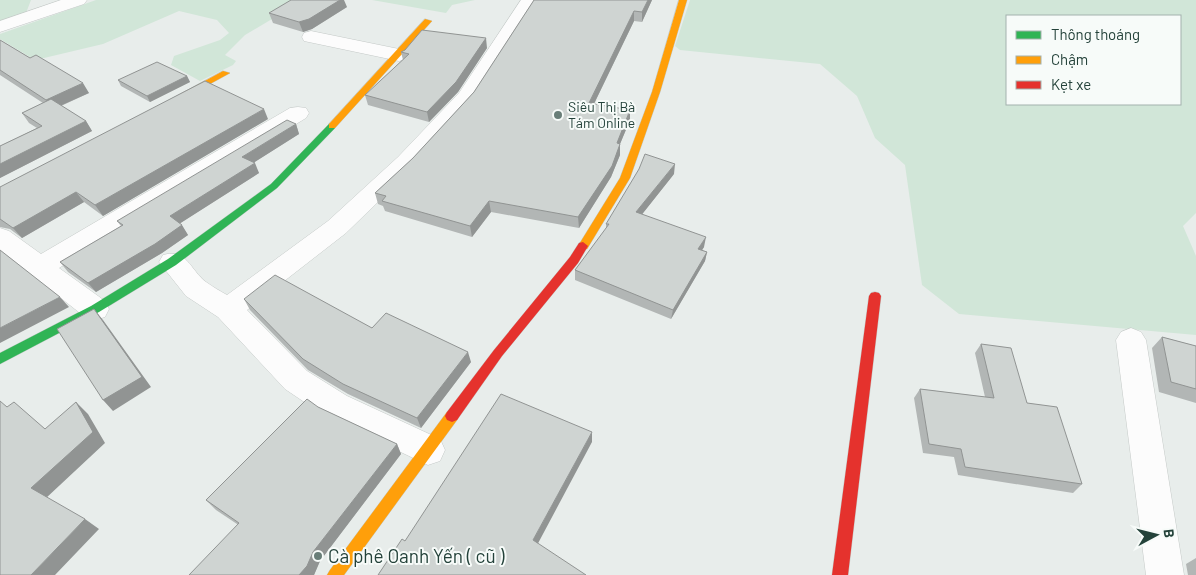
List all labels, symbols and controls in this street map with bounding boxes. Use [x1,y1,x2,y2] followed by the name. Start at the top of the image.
[1006,15,1181,105] legend
[1051,25,1140,43] text: Thông thoáng
[1051,50,1088,68] text: Chậm
[1051,75,1091,93] text: Kẹt xe
[568,98,635,131] place label: Siêu Thị Bà Tám Online
[552,109,564,121] marker: Siêu Thị Bà Tám Online
[1131,510,1181,560] north arrow
[1160,528,1178,539] text: B
[328,544,505,567] place label: Cà phê Oanh Yến ( cũ )
[312,550,324,562] marker: Cà phê Oanh Yến ( cũ )

